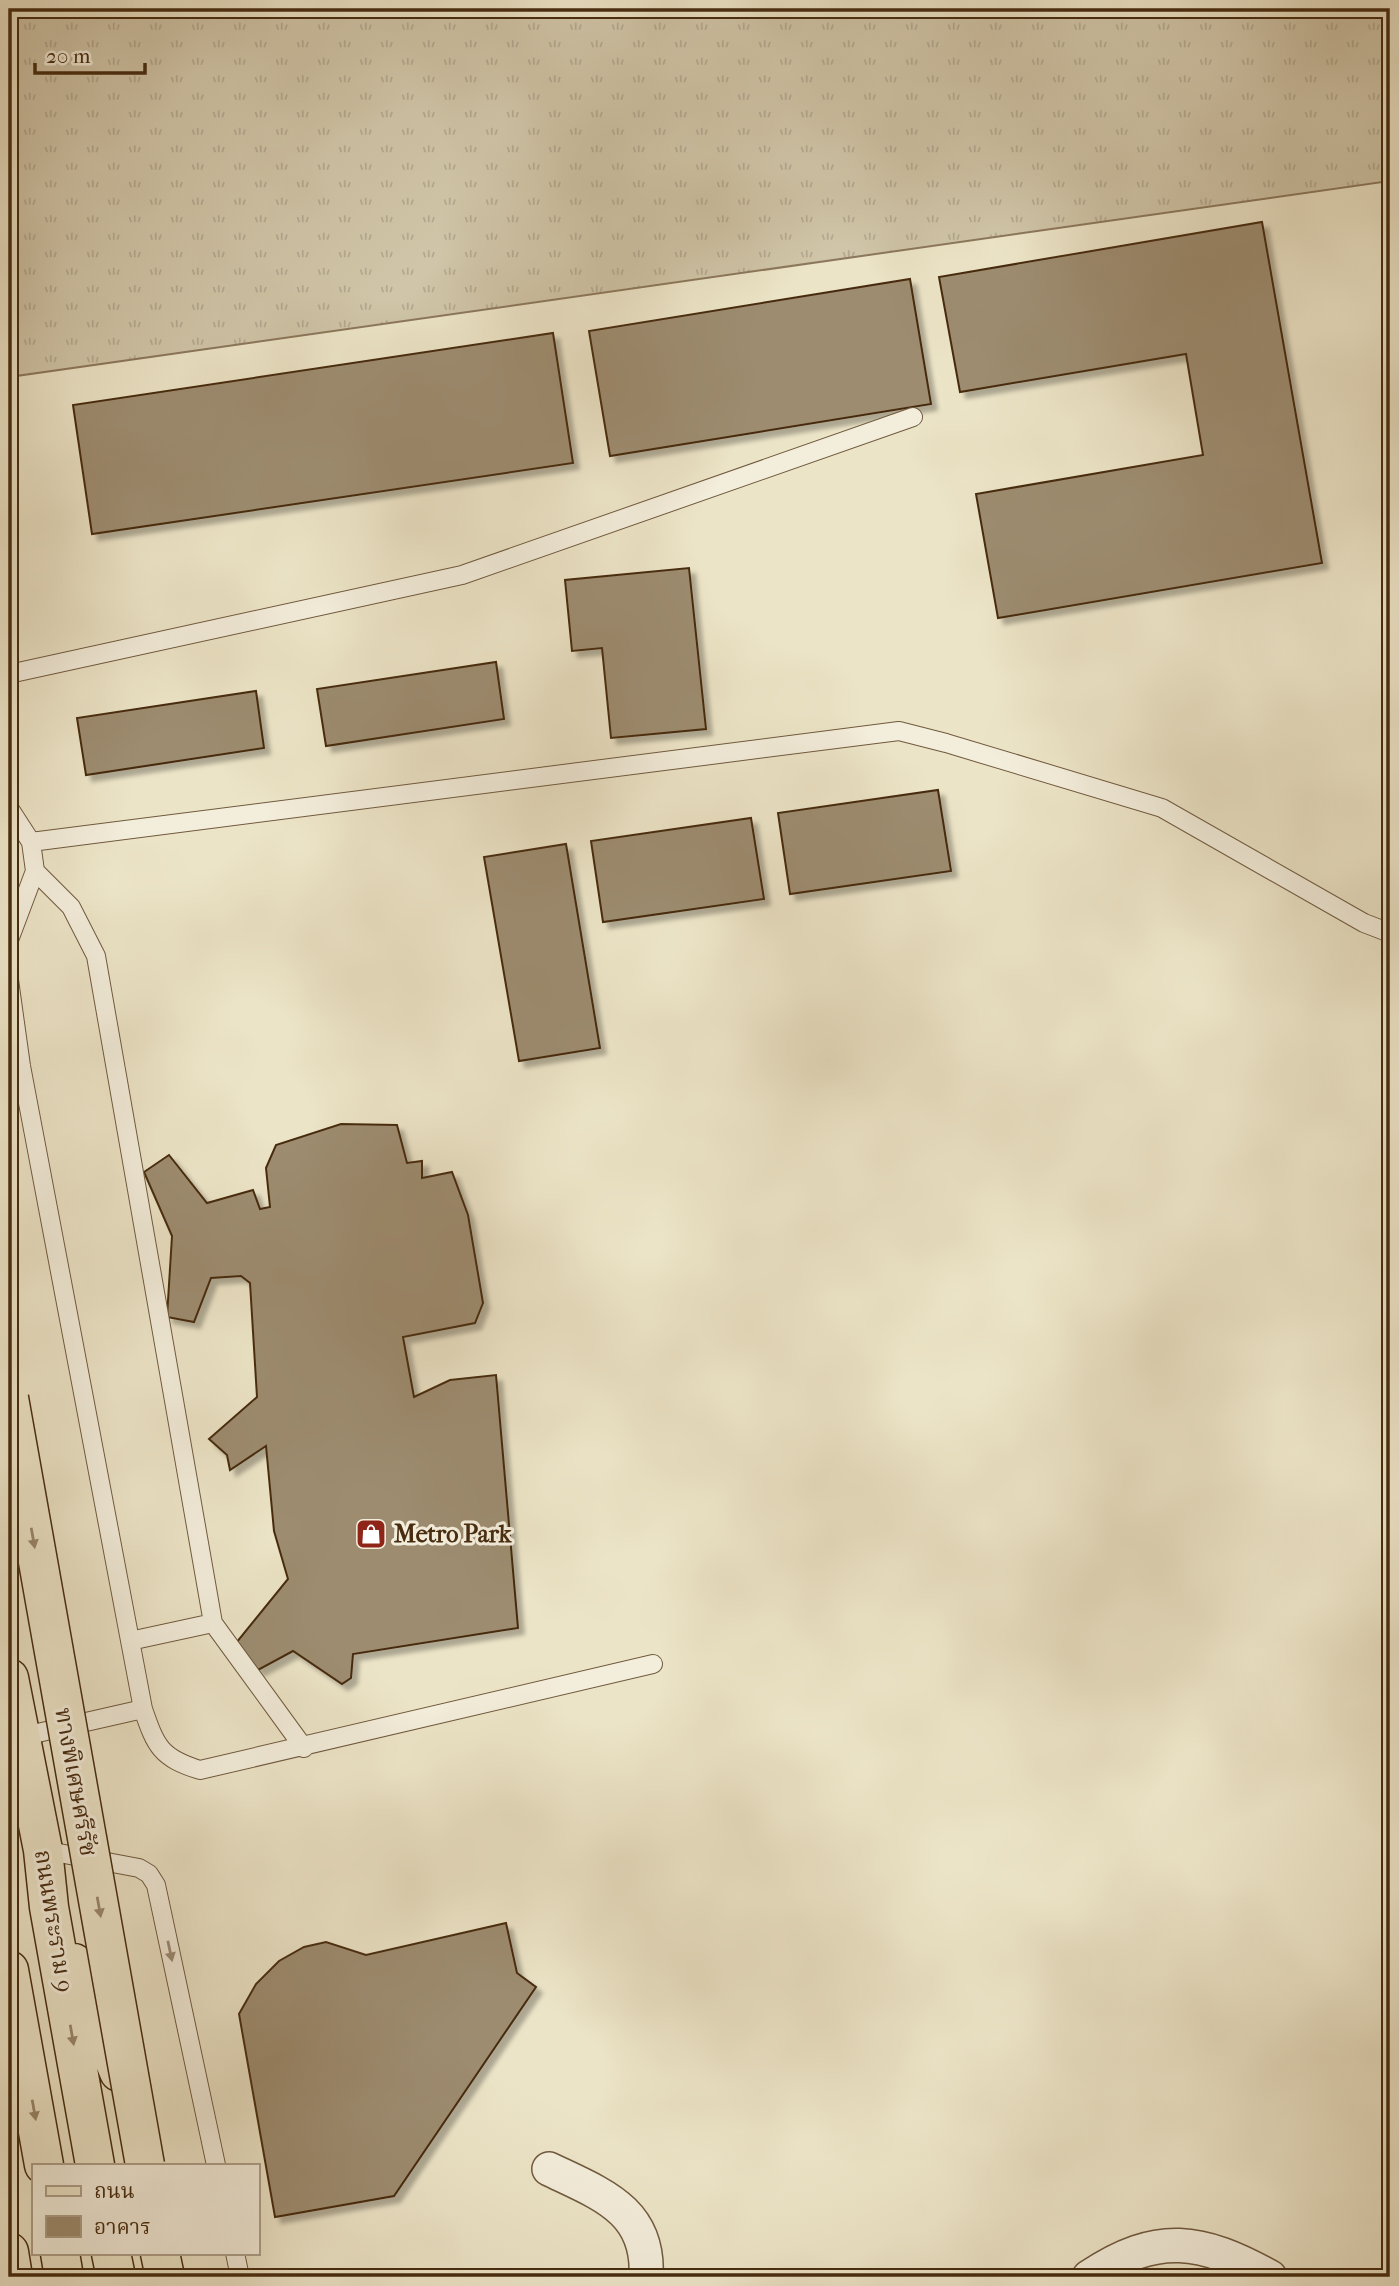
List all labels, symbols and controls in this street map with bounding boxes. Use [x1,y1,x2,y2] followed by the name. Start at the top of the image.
[35,32,145,76] scale bar
[46,44,91,68] text: 20 m
[354,1517,388,1551] shop icon: Metro Park
[394,1520,512,1548] place label: Metro Park
[28,1527,39,1549] one-way arrow
[49,1705,103,1859] street label: ทางพิเศษศรีรัช
[29,1848,79,1994] street label: ถนนพระราม 9
[93,1896,104,1918] one-way arrow
[165,1940,176,1962] one-way arrow
[67,2024,78,2046] one-way arrow
[29,2099,40,2121] one-way arrow
[32,2164,259,2254] legend
[94,2179,135,2203] text: ถนน
[94,2215,151,2239] text: อาคาร

